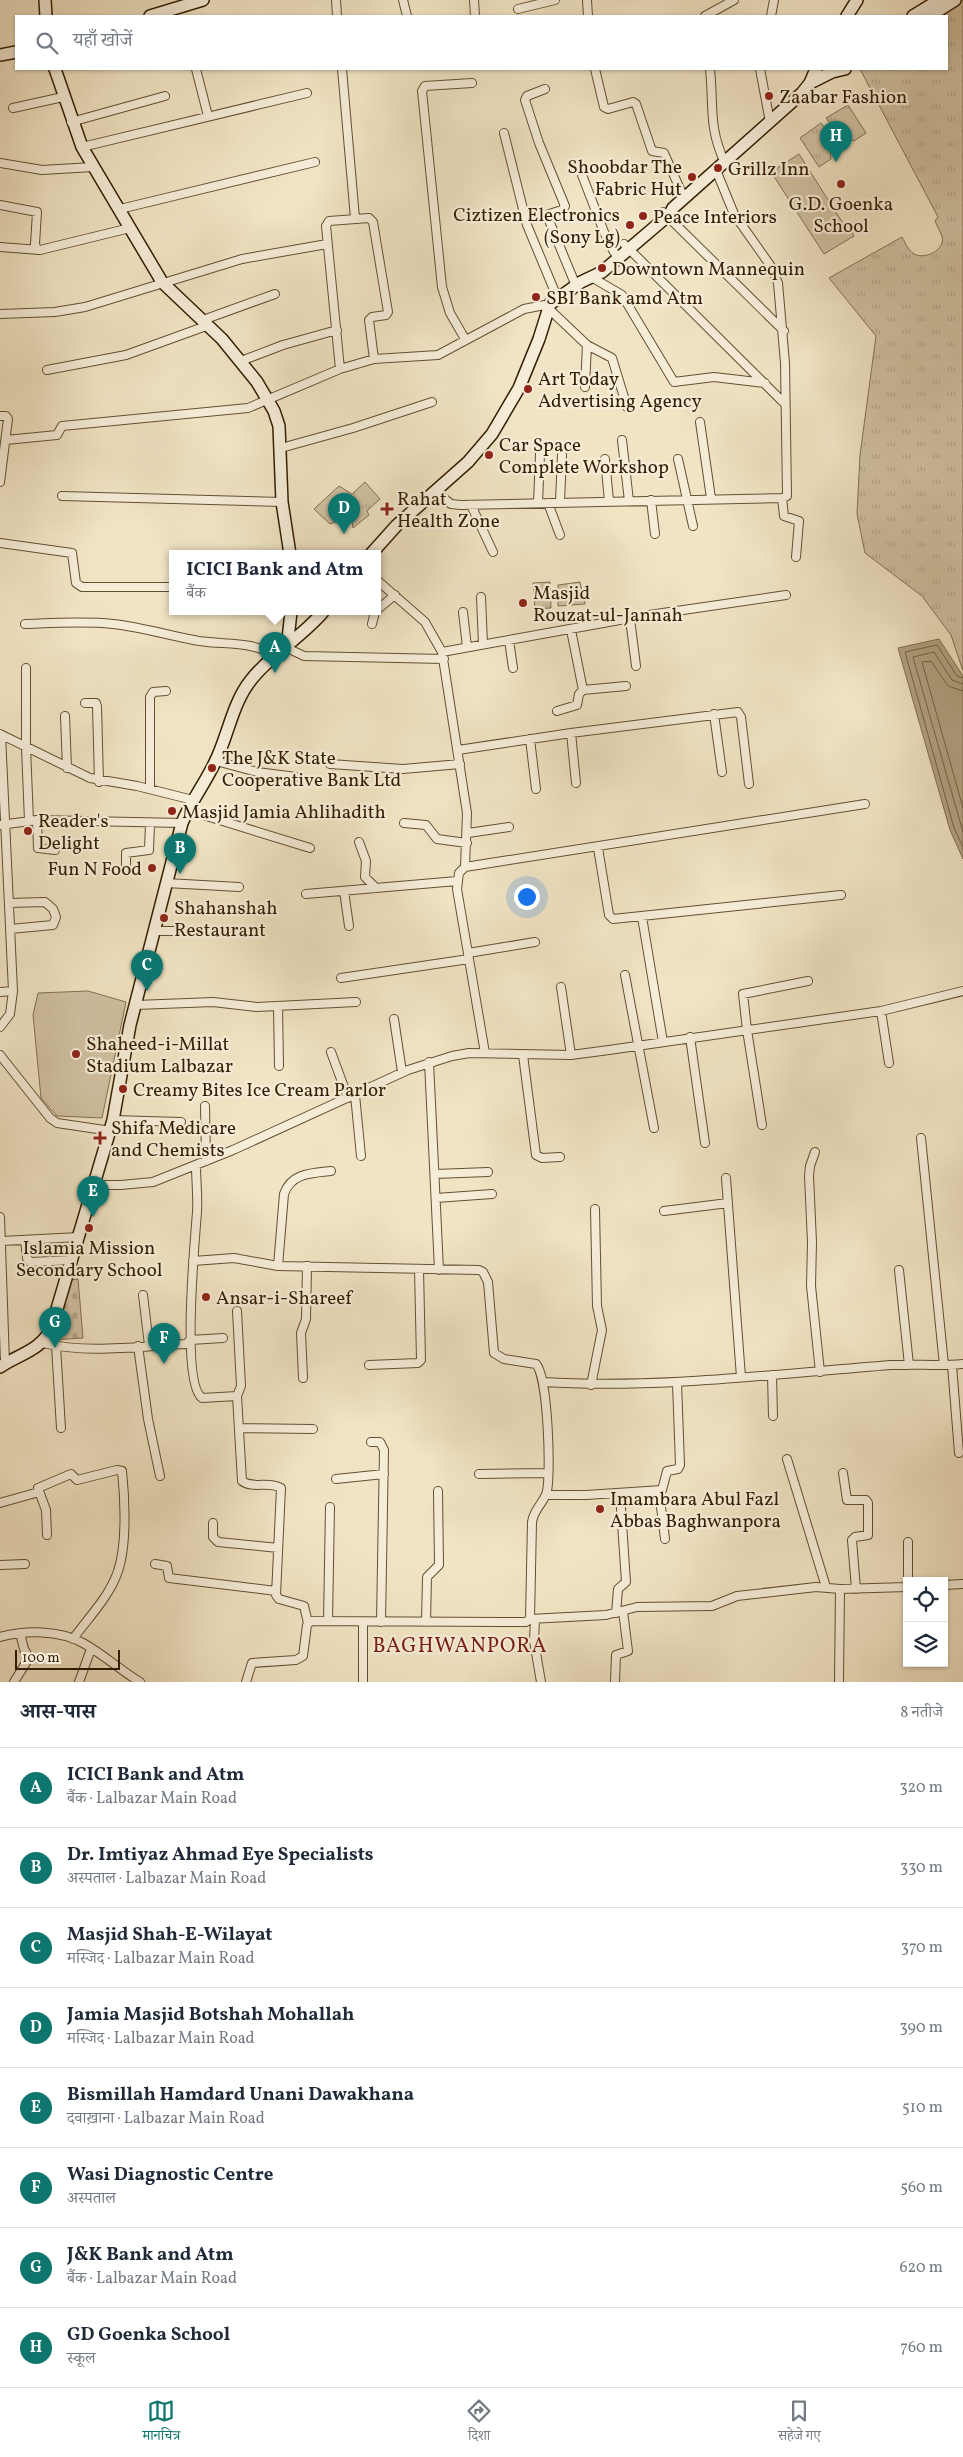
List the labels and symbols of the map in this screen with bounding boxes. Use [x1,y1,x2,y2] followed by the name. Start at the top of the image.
[779,85,907,111] place label: Zaabar Fashion
[763,90,775,102] marker: Zaabar Fashion
[820,121,852,162] pin: H
[567,155,682,203] place label: Shoobdar The Fabric Hut
[728,157,810,183] place label: Grillz Inn
[712,162,724,174] marker: Grillz Inn
[686,171,698,183] marker: Shoobdar The Fabric Hut
[835,178,847,190] marker: G.D. Goenka School
[789,192,893,240] place label: G.D. Goenka School
[453,203,620,251] place label: Ciztizen Electronics (Sony Lg)
[653,205,777,231] place label: Peace Interiors
[637,210,649,222] marker: Peace Interiors
[624,219,636,231] marker: Ciztizen Electronics (Sony Lg)
[612,257,805,283] place label: Downtown Mannequin
[596,262,608,274] marker: Downtown Mannequin
[546,286,703,312] place label: SBI Bank amd Atm
[530,291,542,303] marker: SBI Bank amd Atm
[538,367,702,415] place label: Art Today Advertising Agency
[522,383,534,395] marker: Art Today Advertising Agency
[499,433,669,481] place label: Car Space Complete Workshop
[483,449,495,461] marker: Car Space Complete Workshop
[397,487,500,535] place label: Rahat Health Zone
[328,493,360,534] pin: D
[381,503,393,515] marker: Rahat Health Zone
[533,581,683,629] place label: Masjid Rouzat-ul-Jannah
[517,597,529,609] marker: Masjid Rouzat-ul-Jannah
[259,632,291,673] pin: A
[222,746,401,794] place label: The J&K State Cooperative Bank Ltd
[206,762,218,774] marker: The J&K State Cooperative Bank Ltd
[182,800,386,826] place label: Masjid Jamia Ahlihadith
[166,805,178,817] marker: Masjid Jamia Ahlihadith
[38,809,109,857] place label: Reader's Delight
[22,825,34,837] marker: Reader's Delight
[164,833,196,874] pin: B
[48,857,142,883] place label: Fun N Food
[146,862,158,874] marker: Fun N Food
[514,884,540,910] your location
[174,896,278,944] place label: Shahanshah Restaurant
[158,912,170,924] marker: Shahanshah Restaurant
[131,950,163,991] pin: C
[86,1032,233,1080] place label: Shaheed-i-Millat Stadium Lalbazar
[70,1048,82,1060] marker: Shaheed-i-Millat Stadium Lalbazar
[133,1078,386,1104] place label: Creamy Bites Ice Cream Parlor
[117,1083,129,1095] marker: Creamy Bites Ice Cream Parlor
[111,1116,236,1164] place label: Shifa Medicare and Chemists
[93,1131,107,1145] marker: Shifa Medicare and Chemists
[77,1176,109,1217] pin: E
[83,1222,95,1234] marker: Islamia Mission Secondary School
[16,1236,163,1284] place label: Islamia Mission Secondary School
[216,1286,353,1312] place label: Ansar-i-Shareef
[200,1291,212,1303] marker: Ansar-i-Shareef
[39,1307,71,1348] pin: G
[148,1323,180,1364] pin: F
[610,1487,781,1535] place label: Imambara Abul Fazl Abbas Baghwanpora
[594,1503,606,1515] marker: Imambara Abul Fazl Abbas Baghwanpora
[372,1632,548,1661] district label: BAGHWANPORA
[15,1647,120,1670] scale bar

